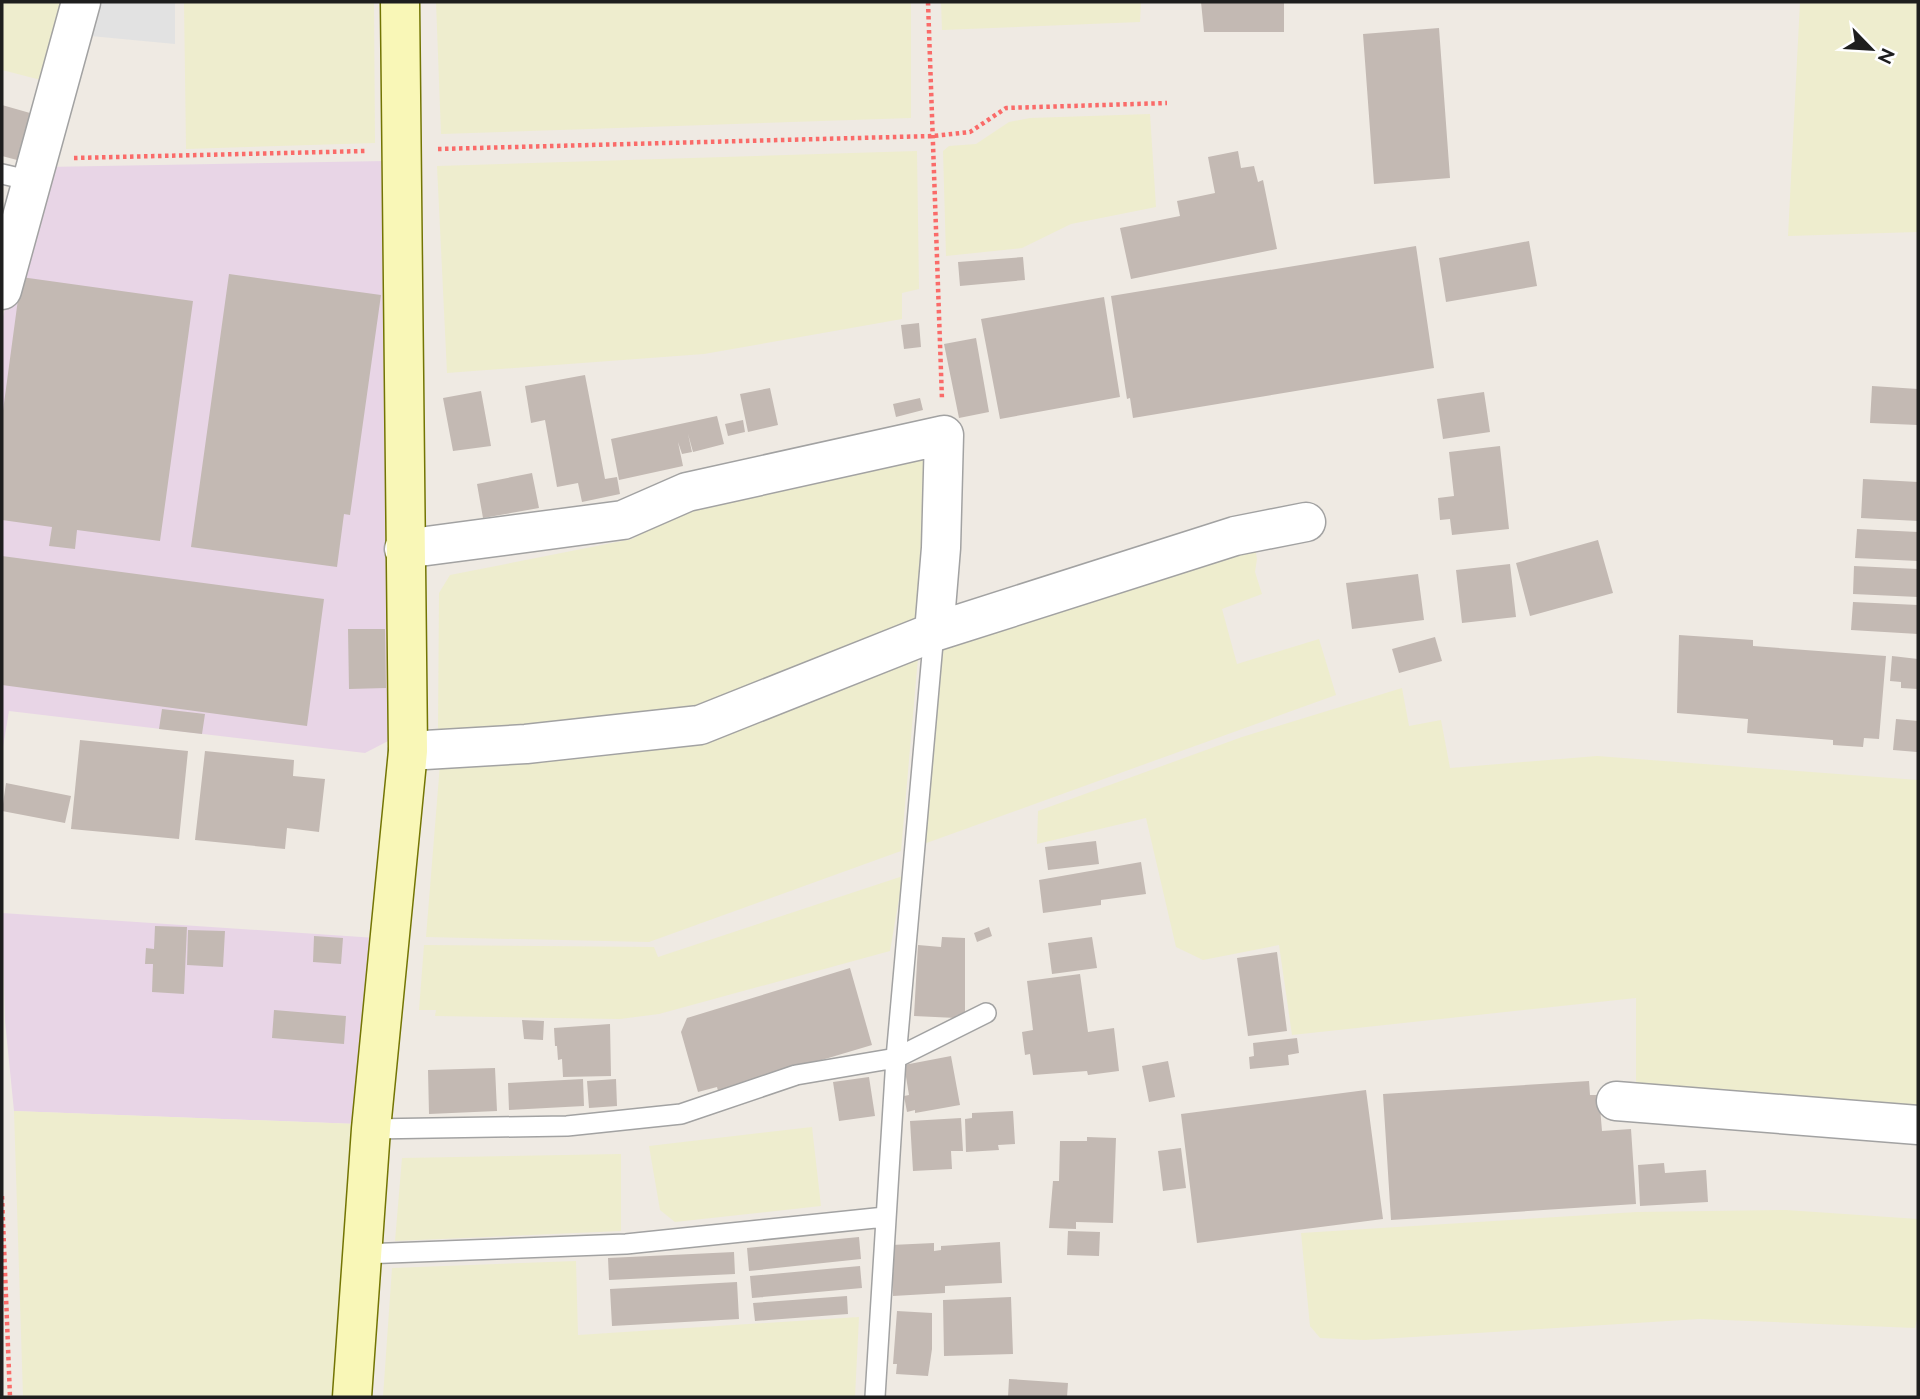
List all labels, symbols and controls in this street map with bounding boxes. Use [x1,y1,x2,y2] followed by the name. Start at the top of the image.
[1836,14,1906,84] north arrow
[1873,45,1899,67] text: N

